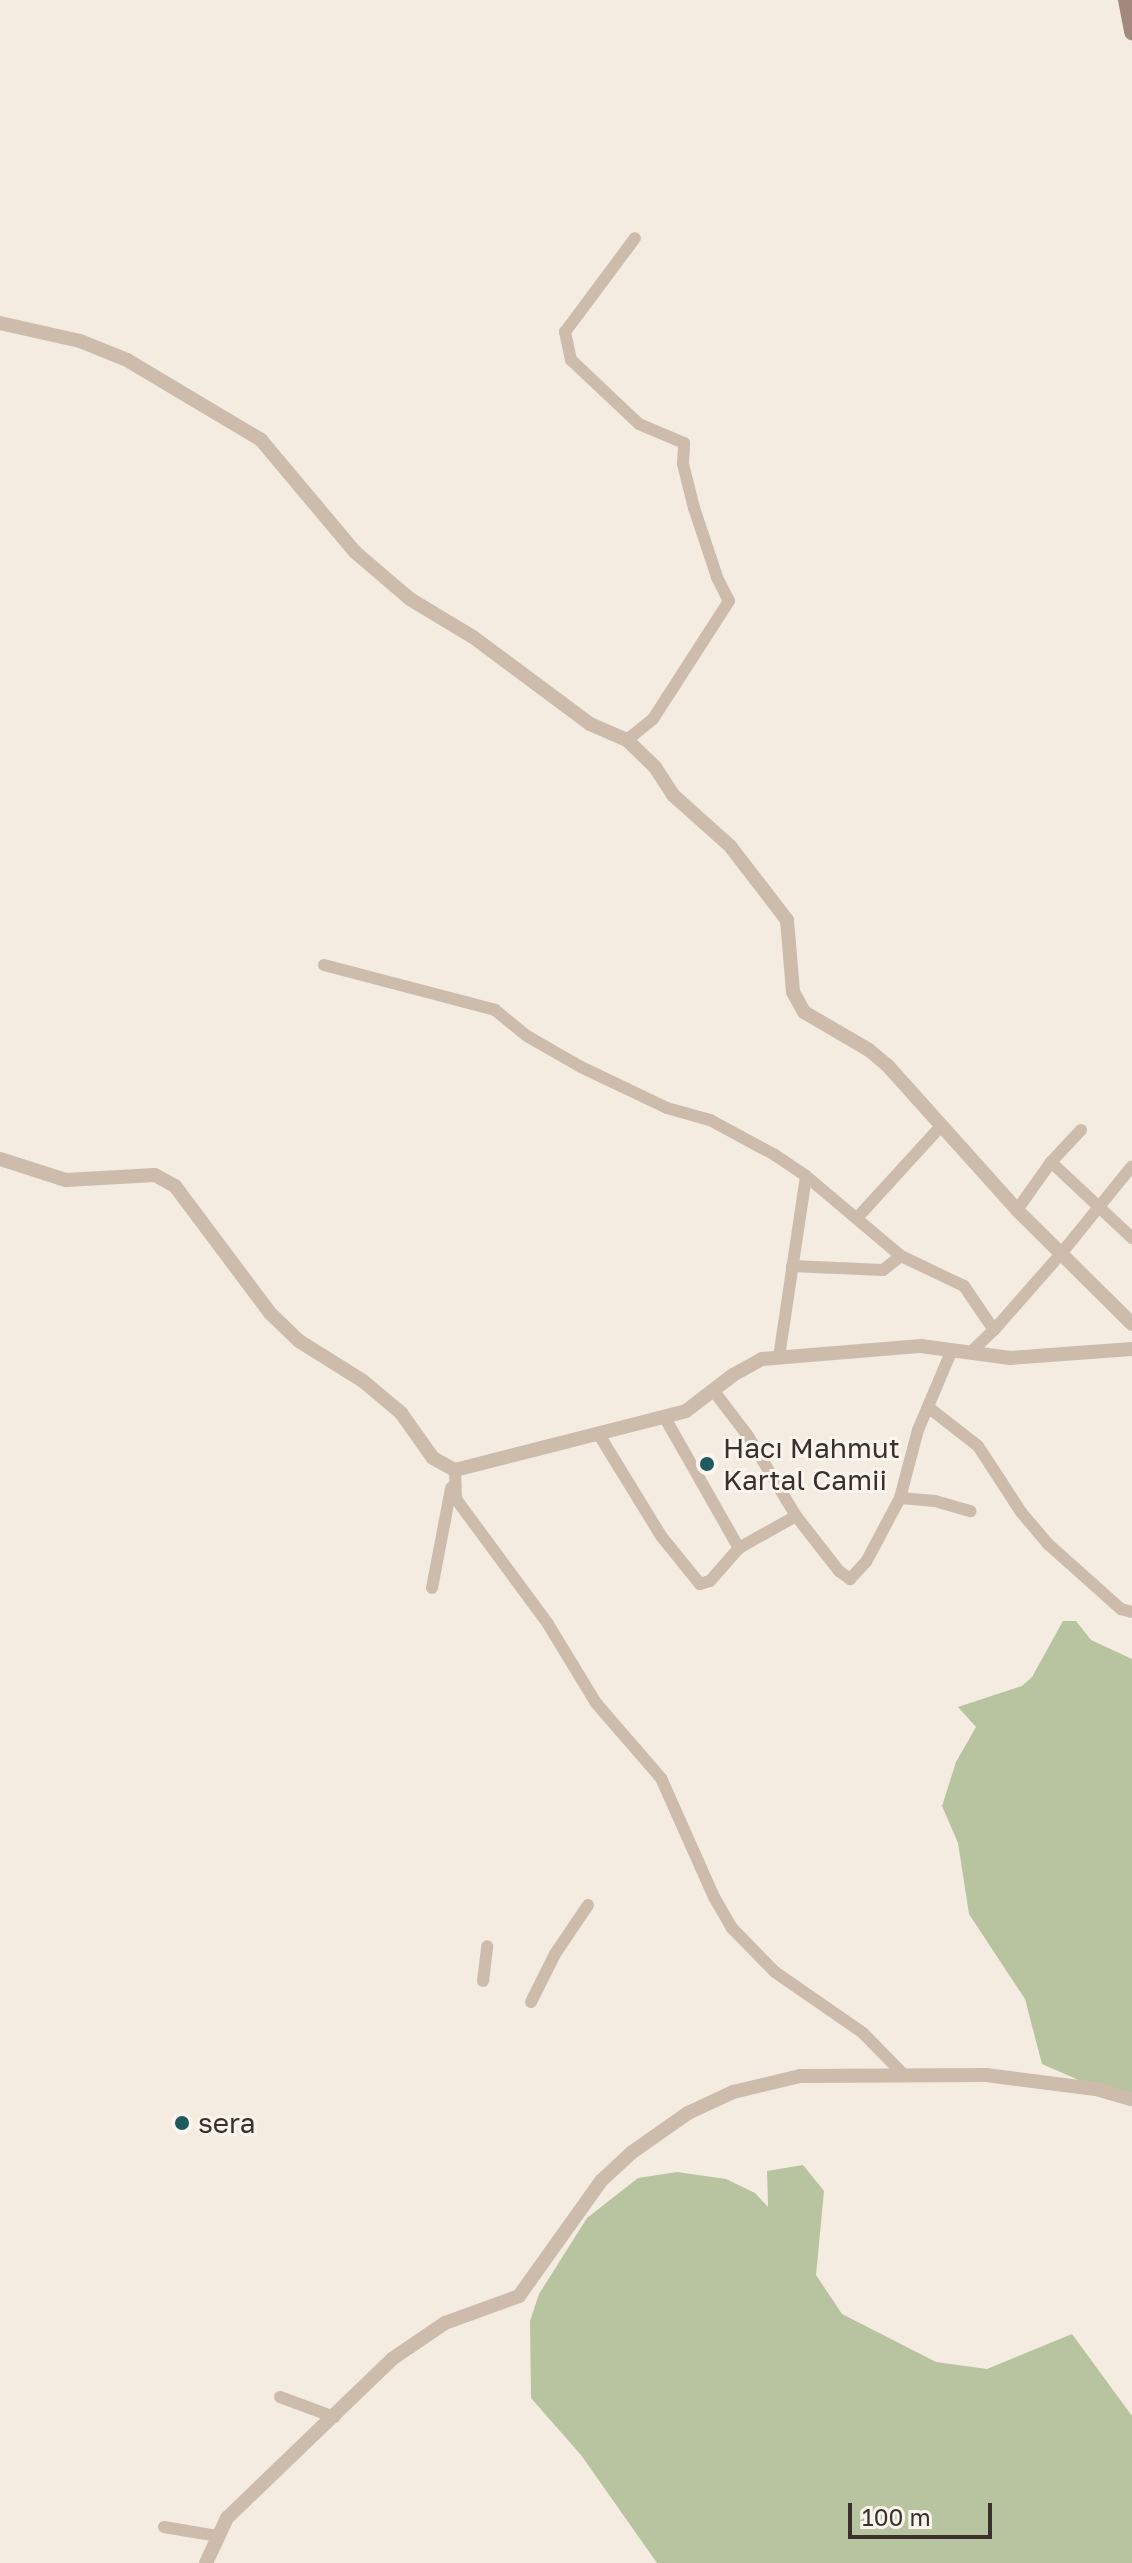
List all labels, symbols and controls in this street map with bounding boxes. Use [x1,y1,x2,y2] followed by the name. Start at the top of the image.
[723,1431,900,1497] place label: Hacı Mahmut Kartal Camii
[698,1455,716,1473] marker: Hacı Mahmut Kartal Camii
[198,2106,256,2140] place label: sera
[173,2114,191,2132] marker: sera
[852,2487,996,2537] scale bar
[862,2502,931,2531] text: 100 m

